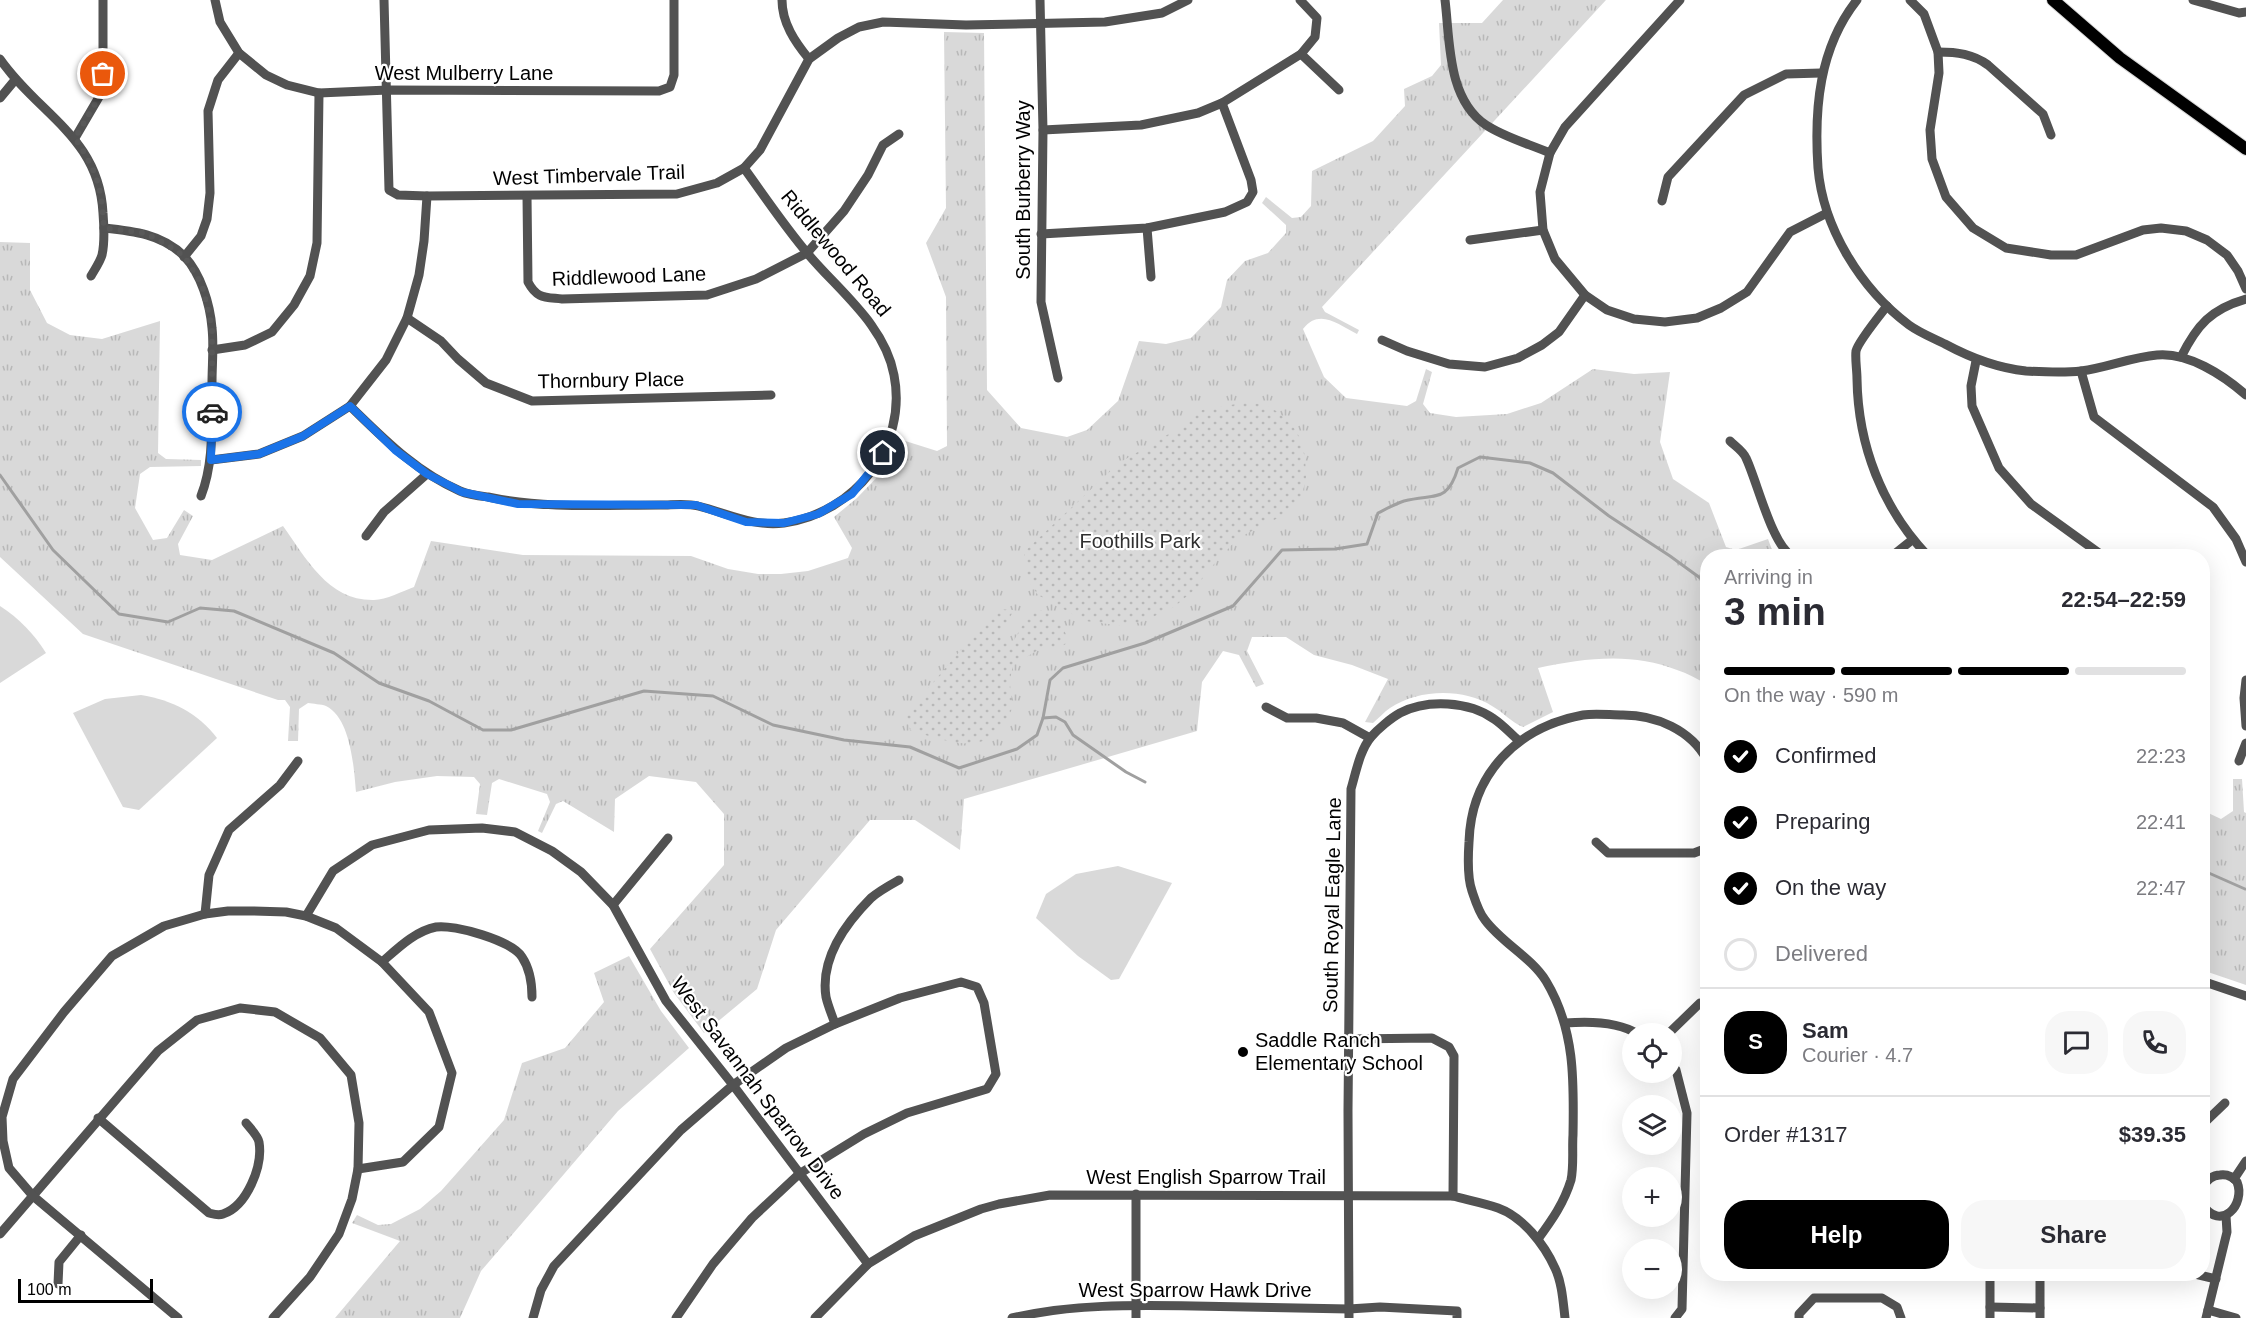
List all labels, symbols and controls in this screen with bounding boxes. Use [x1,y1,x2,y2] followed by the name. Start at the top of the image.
[77,48,128,99] pin
[86,57,119,90] icon: bag
[375,62,553,84] street label: West Mulberry Lane
[1012,100,1034,280] street label: South Burberry Way
[493,161,685,189] street label: West Timbervale Trail
[777,185,895,321] street label: Riddlewood Road
[551,262,707,290] street label: Riddlewood Lane
[537,368,685,392] street label: Thornbury Place
[182,382,242,442] courier
[196,396,229,429] icon: car
[857,427,908,478] pin
[866,436,899,469] icon: home
[1079,530,1202,552] park label: Foothills Park
[1724,566,1813,588] text: Arriving in
[2061,587,2186,612] text: 22:54–22:59
[1724,590,1826,633] text: 3 min
[1724,684,1899,706] text: On the way · 590 m
[1724,740,1757,773] icon: check
[1775,743,1876,768] text: Confirmed
[2136,745,2186,767] text: 22:23
[1319,797,1345,1013] street label: South Royal Eagle Lane
[1724,806,1757,839] icon: check
[1775,809,1870,834] text: Preparing
[2136,811,2186,833] text: 22:41
[1724,872,1757,905] icon: check
[1775,875,1886,900] text: On the way
[2136,877,2186,899] text: 22:47
[1775,941,1868,966] text: Delivered
[667,972,849,1204] street label: West Savannah Sparrow Drive
[2045,1011,2108,1074] button: chat
[2123,1011,2186,1074] button: phone
[1802,1018,1848,1043] text: Sam
[1622,1023,1682,1299] map controls
[1622,1023,1682,1083] button: locate
[1255,1029,1423,1074] place label: Saddle Ranch Elementary School
[1748,1029,1763,1054] text: S
[1802,1044,1913,1066] text: Courier · 4.7
[1236,1045,1250,1059] marker: Saddle Ranch Elementary School
[1622,1095,1682,1155] button: layers
[1724,1122,1848,1147] text: Order #1317
[2119,1122,2186,1147] text: $39.35
[1086,1166,1326,1188] street label: West English Sparrow Trail
[1622,1167,1682,1227] button: +
[1724,1200,1949,1269] button: Help
[1961,1200,2186,1269] button: Share
[1622,1239,1682,1299] button: −
[18,1276,153,1304] scale bar
[1078,1279,1312,1301] street label: West Sparrow Hawk Drive
[27,1281,71,1298] text: 100 m

